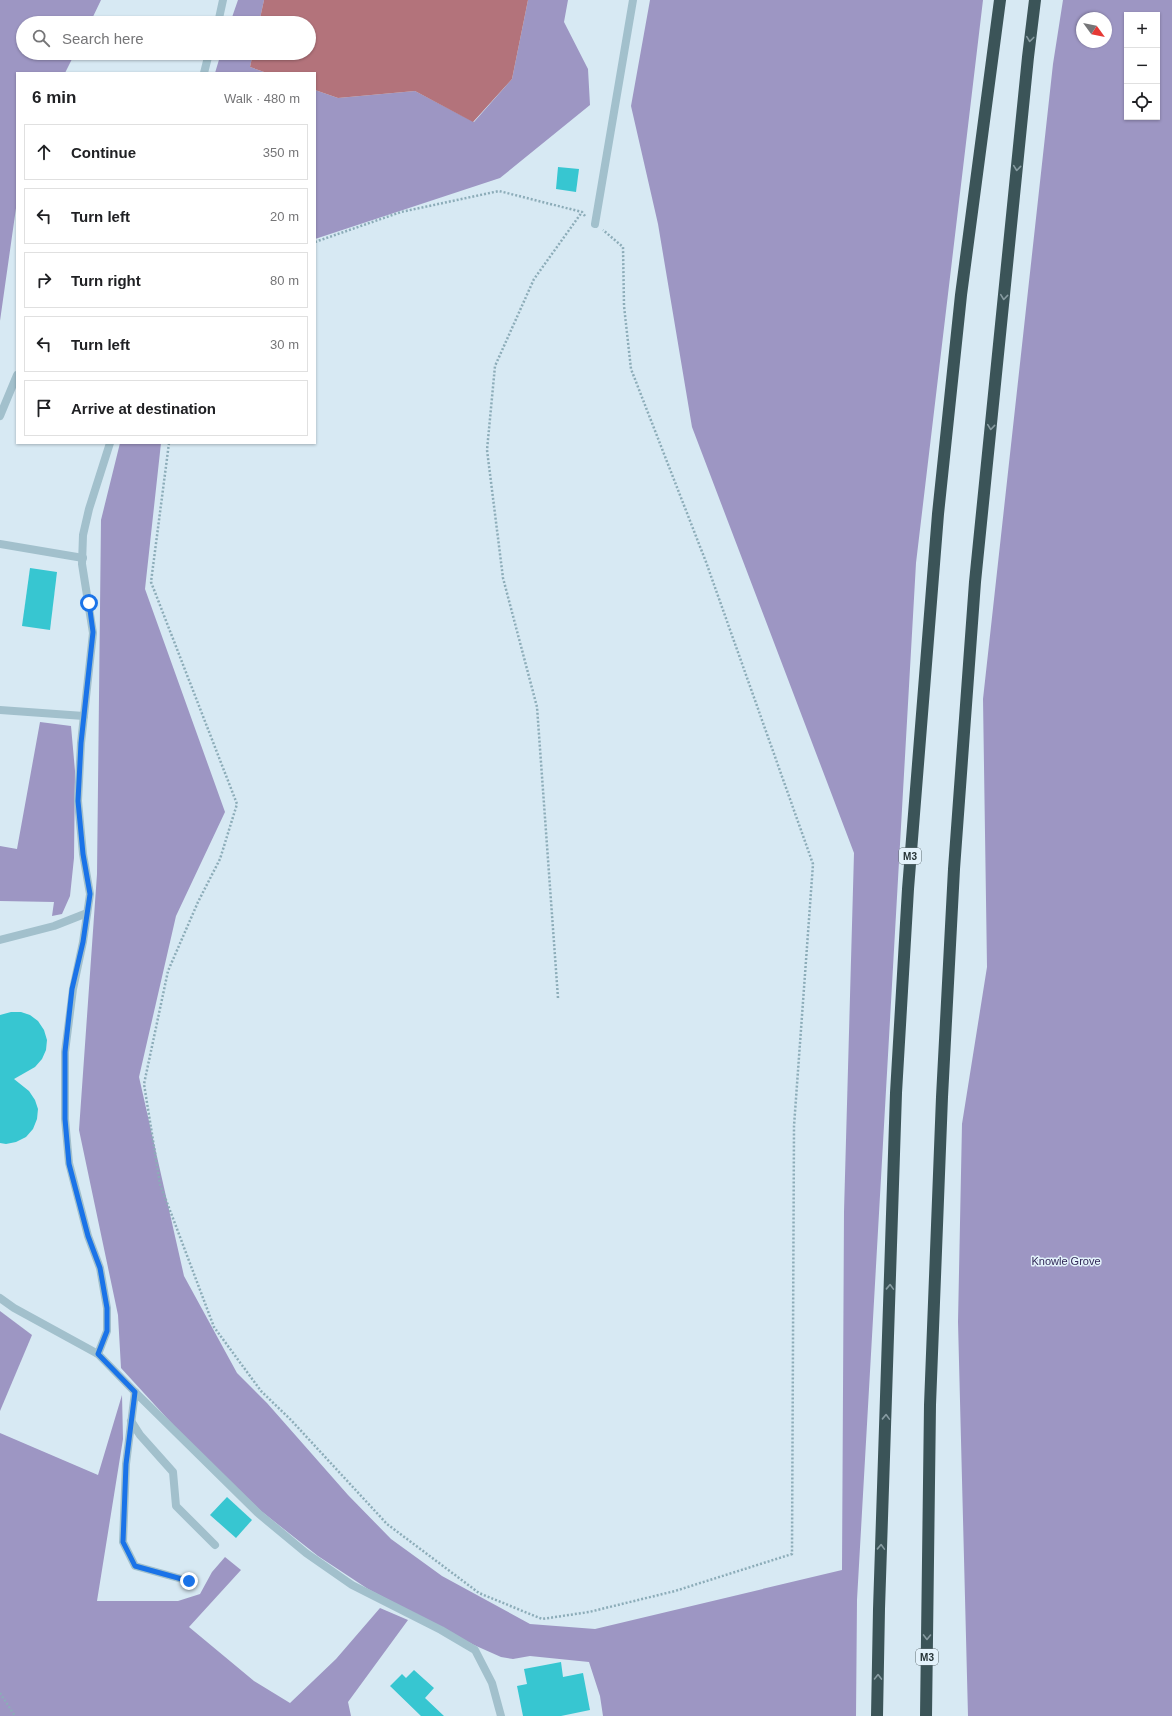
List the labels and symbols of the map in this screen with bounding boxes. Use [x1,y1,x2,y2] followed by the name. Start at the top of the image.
[1076,12,1112,48] north arrow
[1026,36,1035,42] one-way arrow
[1013,165,1022,171] one-way arrow
[1000,294,1009,300] one-way arrow
[987,424,996,430] one-way arrow
[80,594,98,612] route start
[899,848,921,864] road number: M3
[1031,1255,1101,1267] park label: Knowle Grove
[886,1284,894,1290] one-way arrow
[881,1414,890,1420] one-way arrow
[877,1544,885,1550] one-way arrow
[180,1572,198,1590] route end
[923,1634,931,1640] one-way arrow
[916,1649,938,1665] road number: M3
[874,1674,882,1680] one-way arrow

